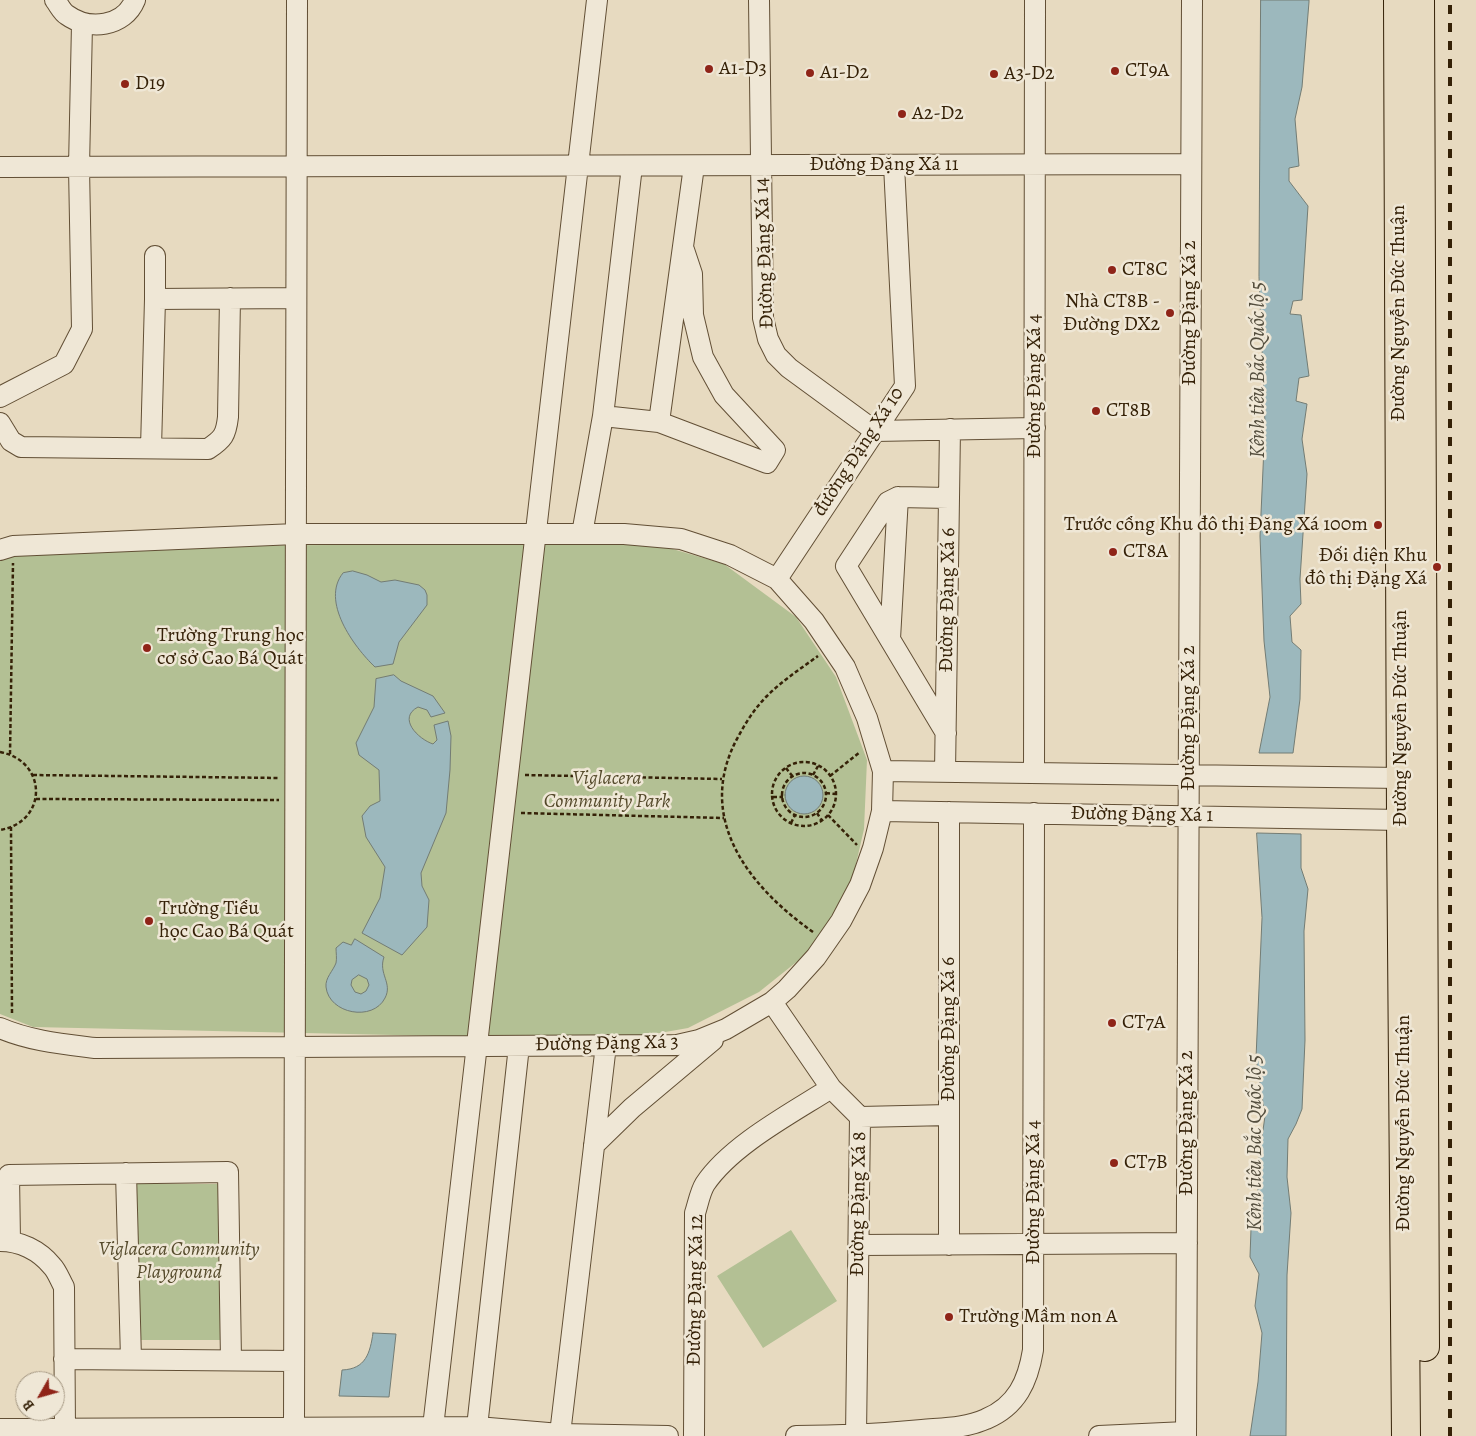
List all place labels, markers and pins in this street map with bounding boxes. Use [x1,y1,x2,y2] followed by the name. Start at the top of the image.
[719,57,767,81] place label: A1-D3
[1125,59,1169,83] place label: CT9A
[820,61,869,85] place label: A1-D2
[1004,62,1055,86] place label: A3-D2
[703,63,715,75] marker: A1-D3
[1109,65,1121,77] marker: CT9A
[804,67,816,79] marker: A1-D2
[988,68,1000,80] marker: A3-D2
[135,72,165,96] place label: D19
[119,78,131,90] marker: D19
[912,102,964,126] place label: A2-D2
[896,108,908,120] marker: A2-D2
[1122,258,1168,282] place label: CT8C
[1106,264,1118,276] marker: CT8C
[1063,290,1160,337] place label: Nhà CT8B - Đường DX2
[1164,307,1176,319] marker: Nhà CT8B - Đường DX2
[1106,399,1151,423] place label: CT8B
[1090,405,1102,417] marker: CT8B
[1064,513,1368,537] place label: Trước cổng Khu đô thị Đặng Xá 100m
[1372,519,1384,531] marker: Trước cổng Khu đô thị Đặng Xá 100m
[1123,540,1168,564] place label: CT8A
[1305,544,1427,591] place label: Đối diện Khu đô thị Đặng Xá
[1107,546,1119,558] marker: CT8A
[1431,561,1443,573] marker: Đối diện Khu đô thị Đặng Xá
[157,624,304,671] place label: Trường Trung học cơ sở Cao Bá Quát
[141,642,153,654] marker: Trường Trung học cơ sở Cao Bá Quát
[159,897,294,944] place label: Trường Tiểu học Cao Bá Quát
[143,915,155,927] marker: Trường Tiểu học Cao Bá Quát
[1122,1011,1166,1035] place label: CT7A
[1106,1017,1118,1029] marker: CT7A
[1124,1151,1168,1175] place label: CT7B
[1108,1157,1120,1169] marker: CT7B
[959,1305,1117,1329] place label: Trường Mầm non A
[943,1311,955,1323] marker: Trường Mầm non A

